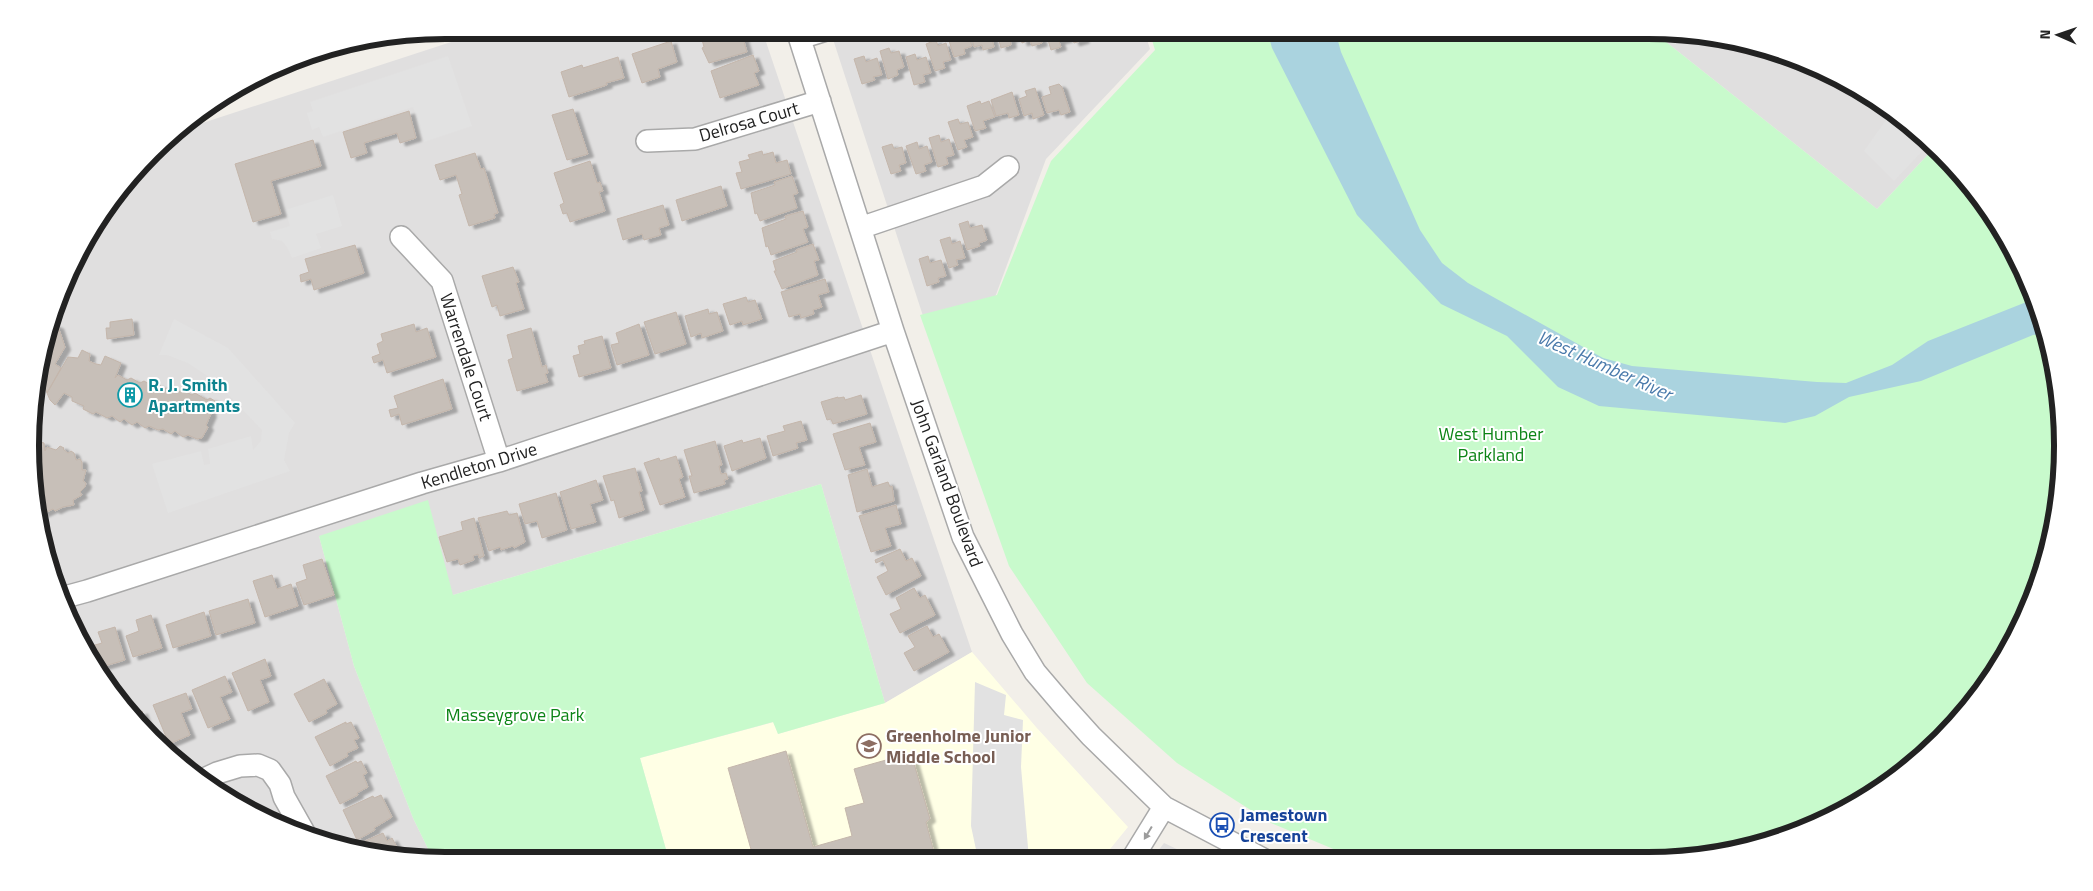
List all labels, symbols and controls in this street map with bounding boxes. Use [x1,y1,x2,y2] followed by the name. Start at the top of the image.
[2033,10,2083,60] north arrow
[2034,29,2055,40] text: N
[696,94,803,149] street label: Delrosa Court
[433,290,500,425] street label: Warrendale Court
[1533,322,1679,408] water label: West Humber River
[148,371,240,419] place label: R. J. Smith Apartments
[117,382,143,408] building icon: R. J. Smith Apartments
[905,395,990,571] street label: John Garland Boulevard
[1439,420,1543,468] park label: West Humber Parkland
[417,435,540,496] street label: Kendleton Drive
[446,701,585,728] park label: Masseygrove Park
[886,722,1031,770] place label: Greenholme Junior Middle School
[856,733,882,759] school or university icon: Greenholme Junior Middle School
[1240,801,1327,849] place label: Jamestown Crescent
[1209,812,1235,838] bus stop icon: Jamestown Crescent
[1144,826,1153,839] one-way arrow

